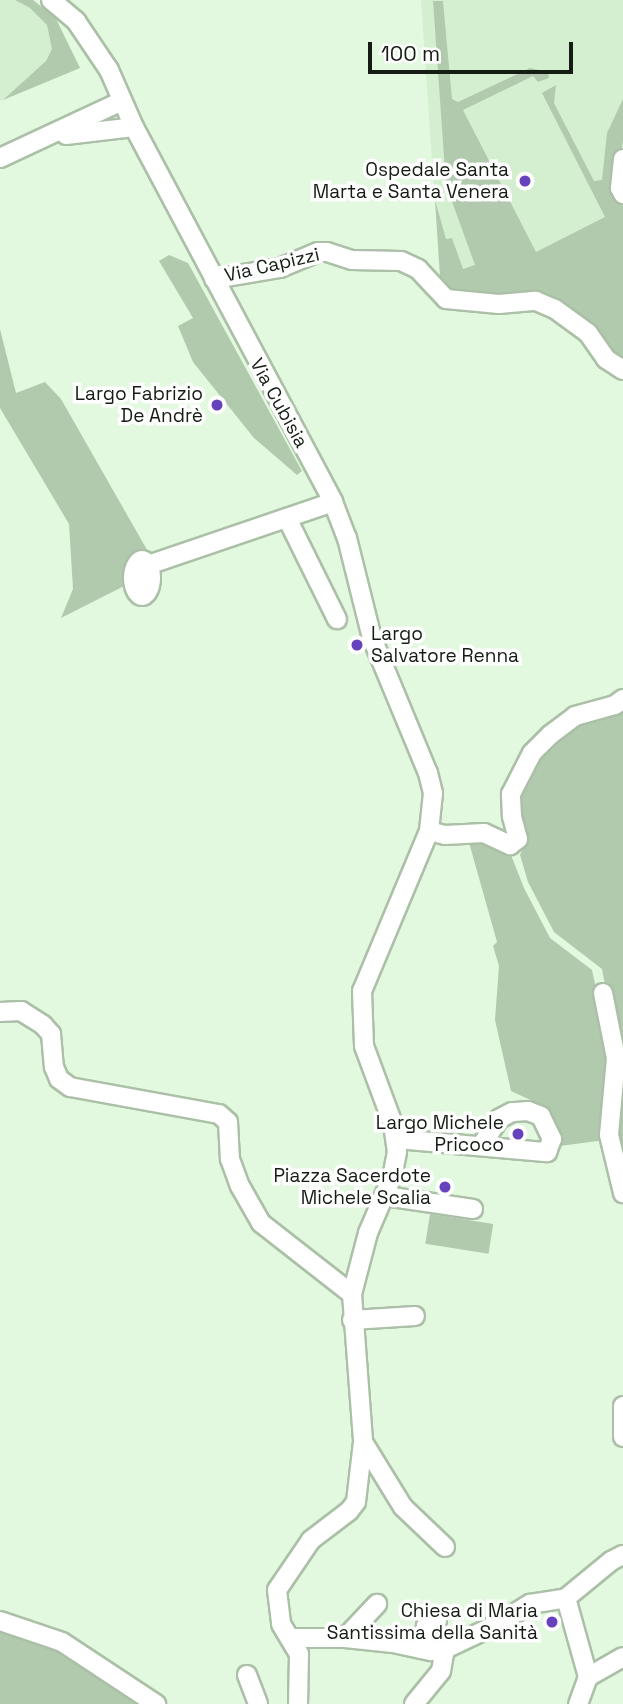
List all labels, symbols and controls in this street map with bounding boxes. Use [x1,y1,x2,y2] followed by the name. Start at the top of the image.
[371,28,576,72] scale bar
[381,40,440,67] text: 100 m
[312,159,509,203] place label: Ospedale Santa Marta e Santa Venera
[515,171,535,191] marker: Ospedale Santa Marta e Santa Venera
[222,243,322,287] street label: Via Capizzi
[245,354,313,452] street label: Via Cubisia
[75,383,203,427] place label: Largo Fabrizio De Andrè
[209,397,225,413] marker: Largo Fabrizio De Andrè
[371,623,519,667] place label: Largo Salvatore Renna
[349,637,365,653] marker: Largo Salvatore Renna
[376,1112,504,1156] place label: Largo Michele Pricoco
[510,1126,526,1142] marker: Largo Michele Pricoco
[273,1165,431,1209] place label: Piazza Sacerdote Michele Scalia
[437,1179,453,1195] marker: Piazza Sacerdote Michele Scalia
[327,1600,538,1644] place label: Chiesa di Maria Santissima della Sanità
[544,1614,560,1630] marker: Chiesa di Maria Santissima della Sanità

